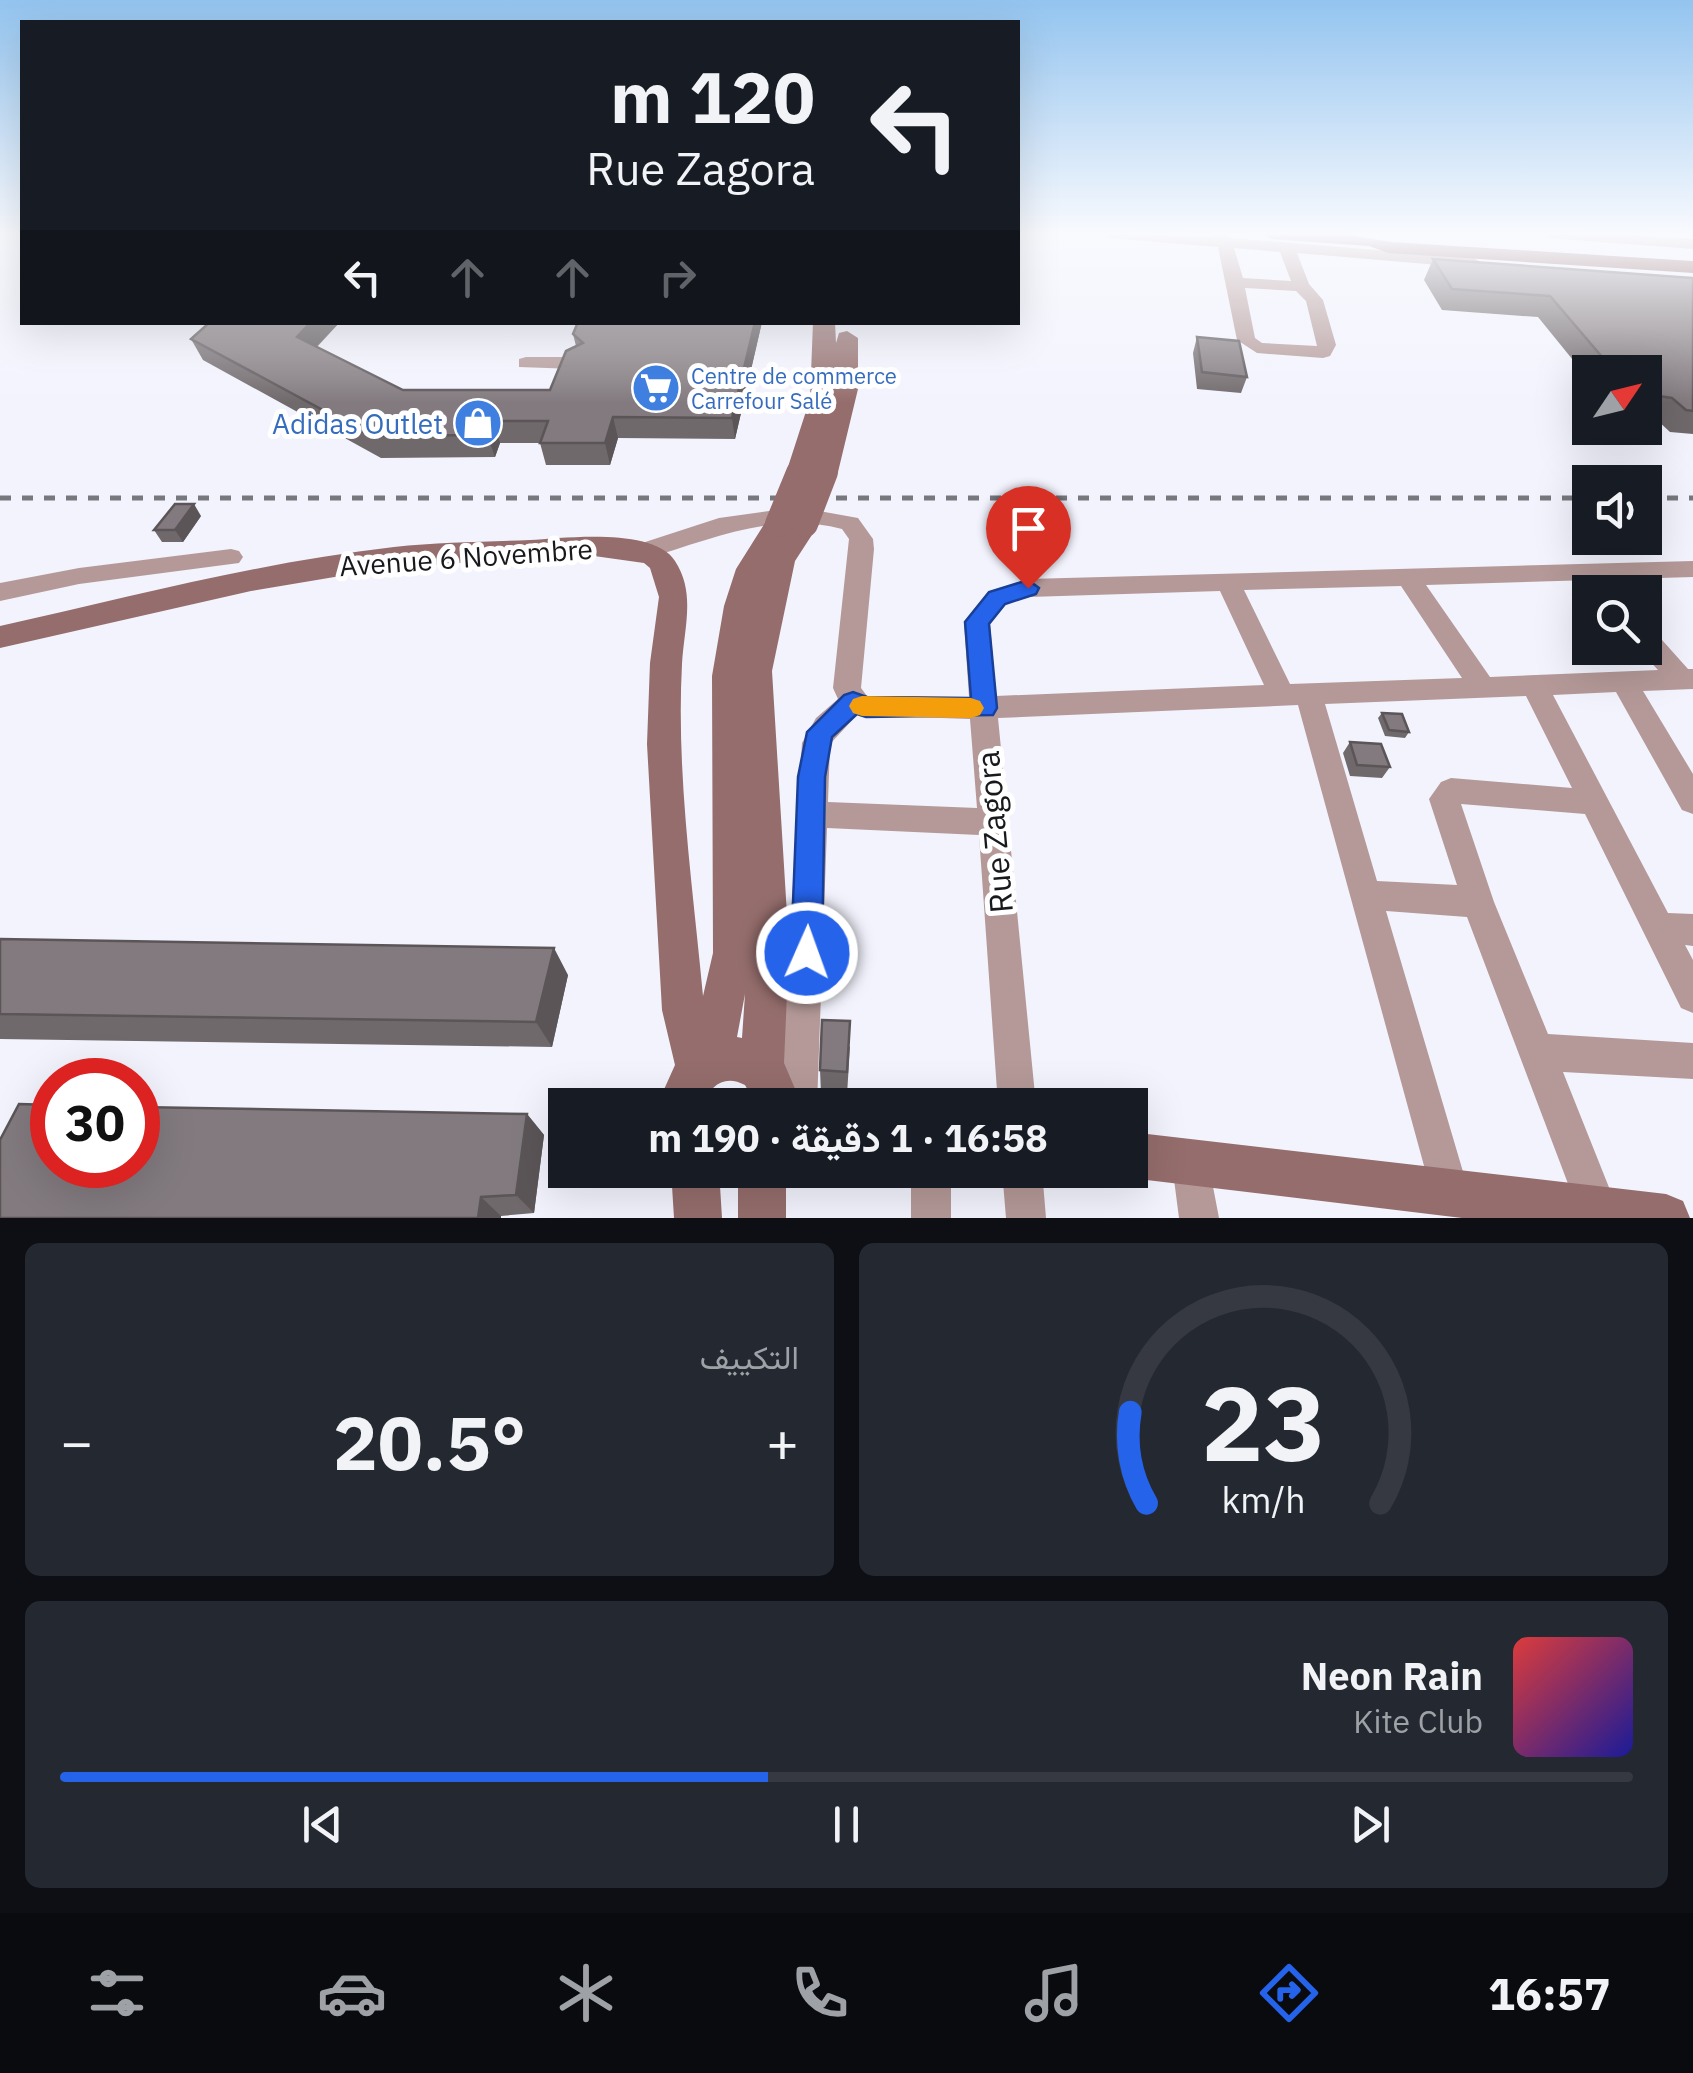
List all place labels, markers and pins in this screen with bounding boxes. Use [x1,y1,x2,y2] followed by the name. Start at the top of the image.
[691,361,897,415] place label: Centre de commerce Carrefour Salé
[630,362,682,414] supermarket icon: Centre de commerce Carrefour Salé
[452,397,504,449] shop icon: Adidas Outlet
[272,405,443,442] place label: Adidas Outlet
[986,486,1071,589] pin

